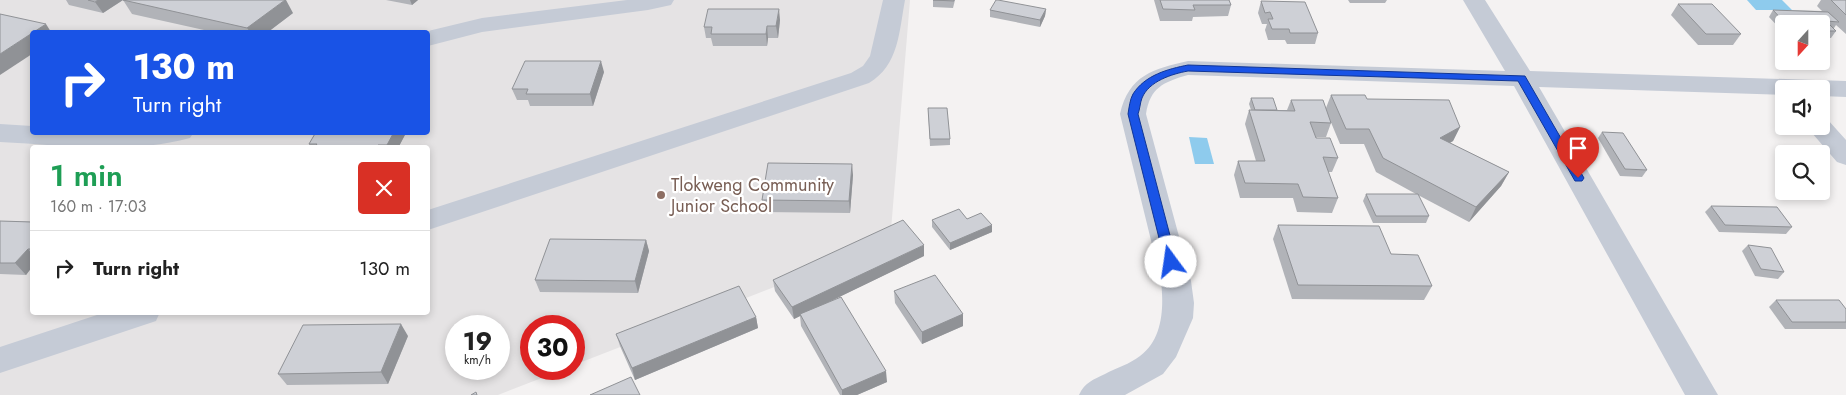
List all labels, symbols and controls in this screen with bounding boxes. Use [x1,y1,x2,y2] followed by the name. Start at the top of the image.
[1775,15,1830,70] north arrow
[1775,15,1830,200] map controls
[133,42,235,92] text: 130 m
[50,50,115,115] icon: right
[1775,80,1830,135] button: sound
[133,88,221,120] text: Turn right
[1557,127,1599,178] pin
[1564,134,1592,162] icon: arrive
[1775,145,1830,200] button: search
[50,154,123,197] text: 1 min
[358,162,410,214] button: close
[669,172,834,219] place label: Tlokweng Community Junior School
[655,189,667,201] marker: Tlokweng Community Junior School
[50,195,146,218] text: 160 m · 17:03
[1144,235,1196,287] position arrow
[50,254,78,282] icon: right
[93,255,179,282] text: Turn right
[359,255,410,282] text: 130 m
[520,315,585,380] speed limit sign: 30
[463,323,492,359] text: 19
[464,351,491,369] text: km/h

